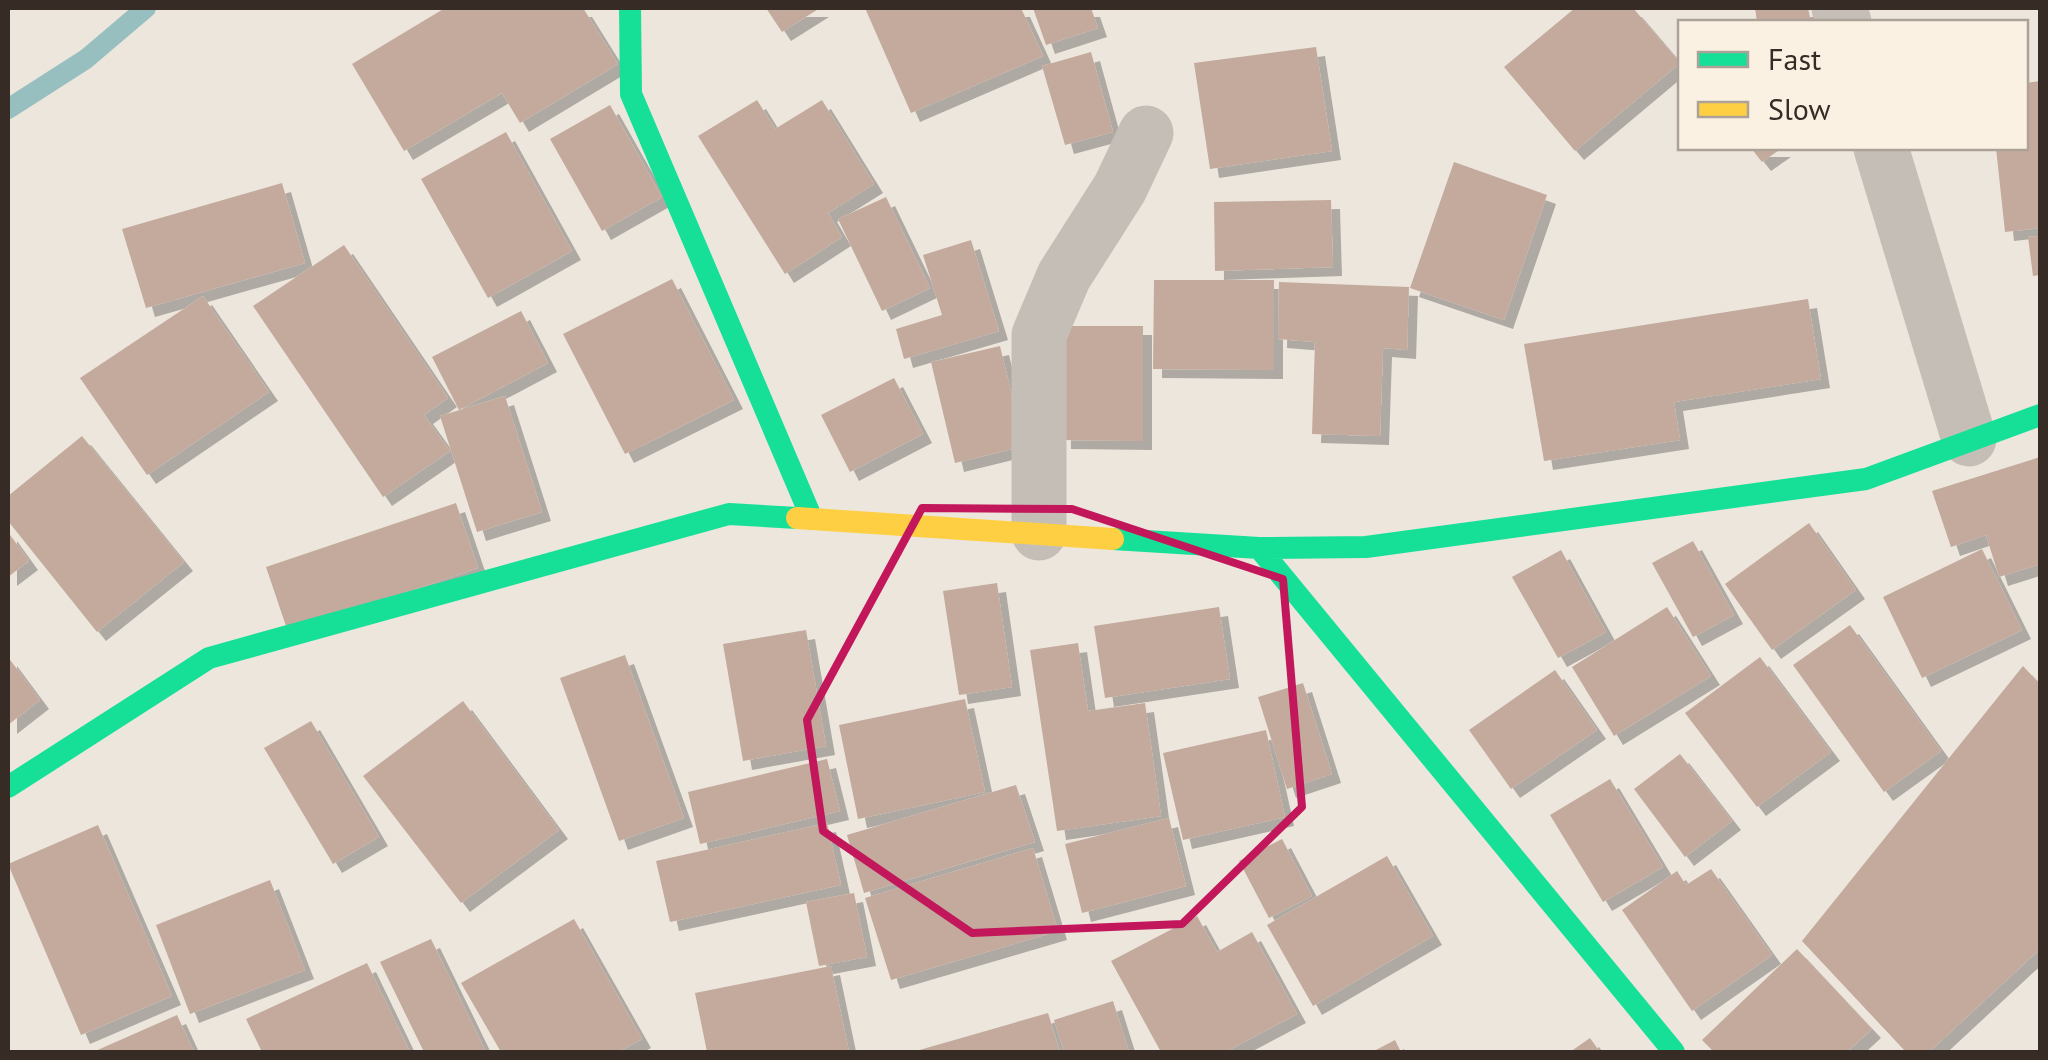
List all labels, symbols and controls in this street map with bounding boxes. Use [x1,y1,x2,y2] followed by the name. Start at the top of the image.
[1678,20,2028,150] legend
[1768,39,1821,78] text: Fast
[1768,89,1831,128] text: Slow

